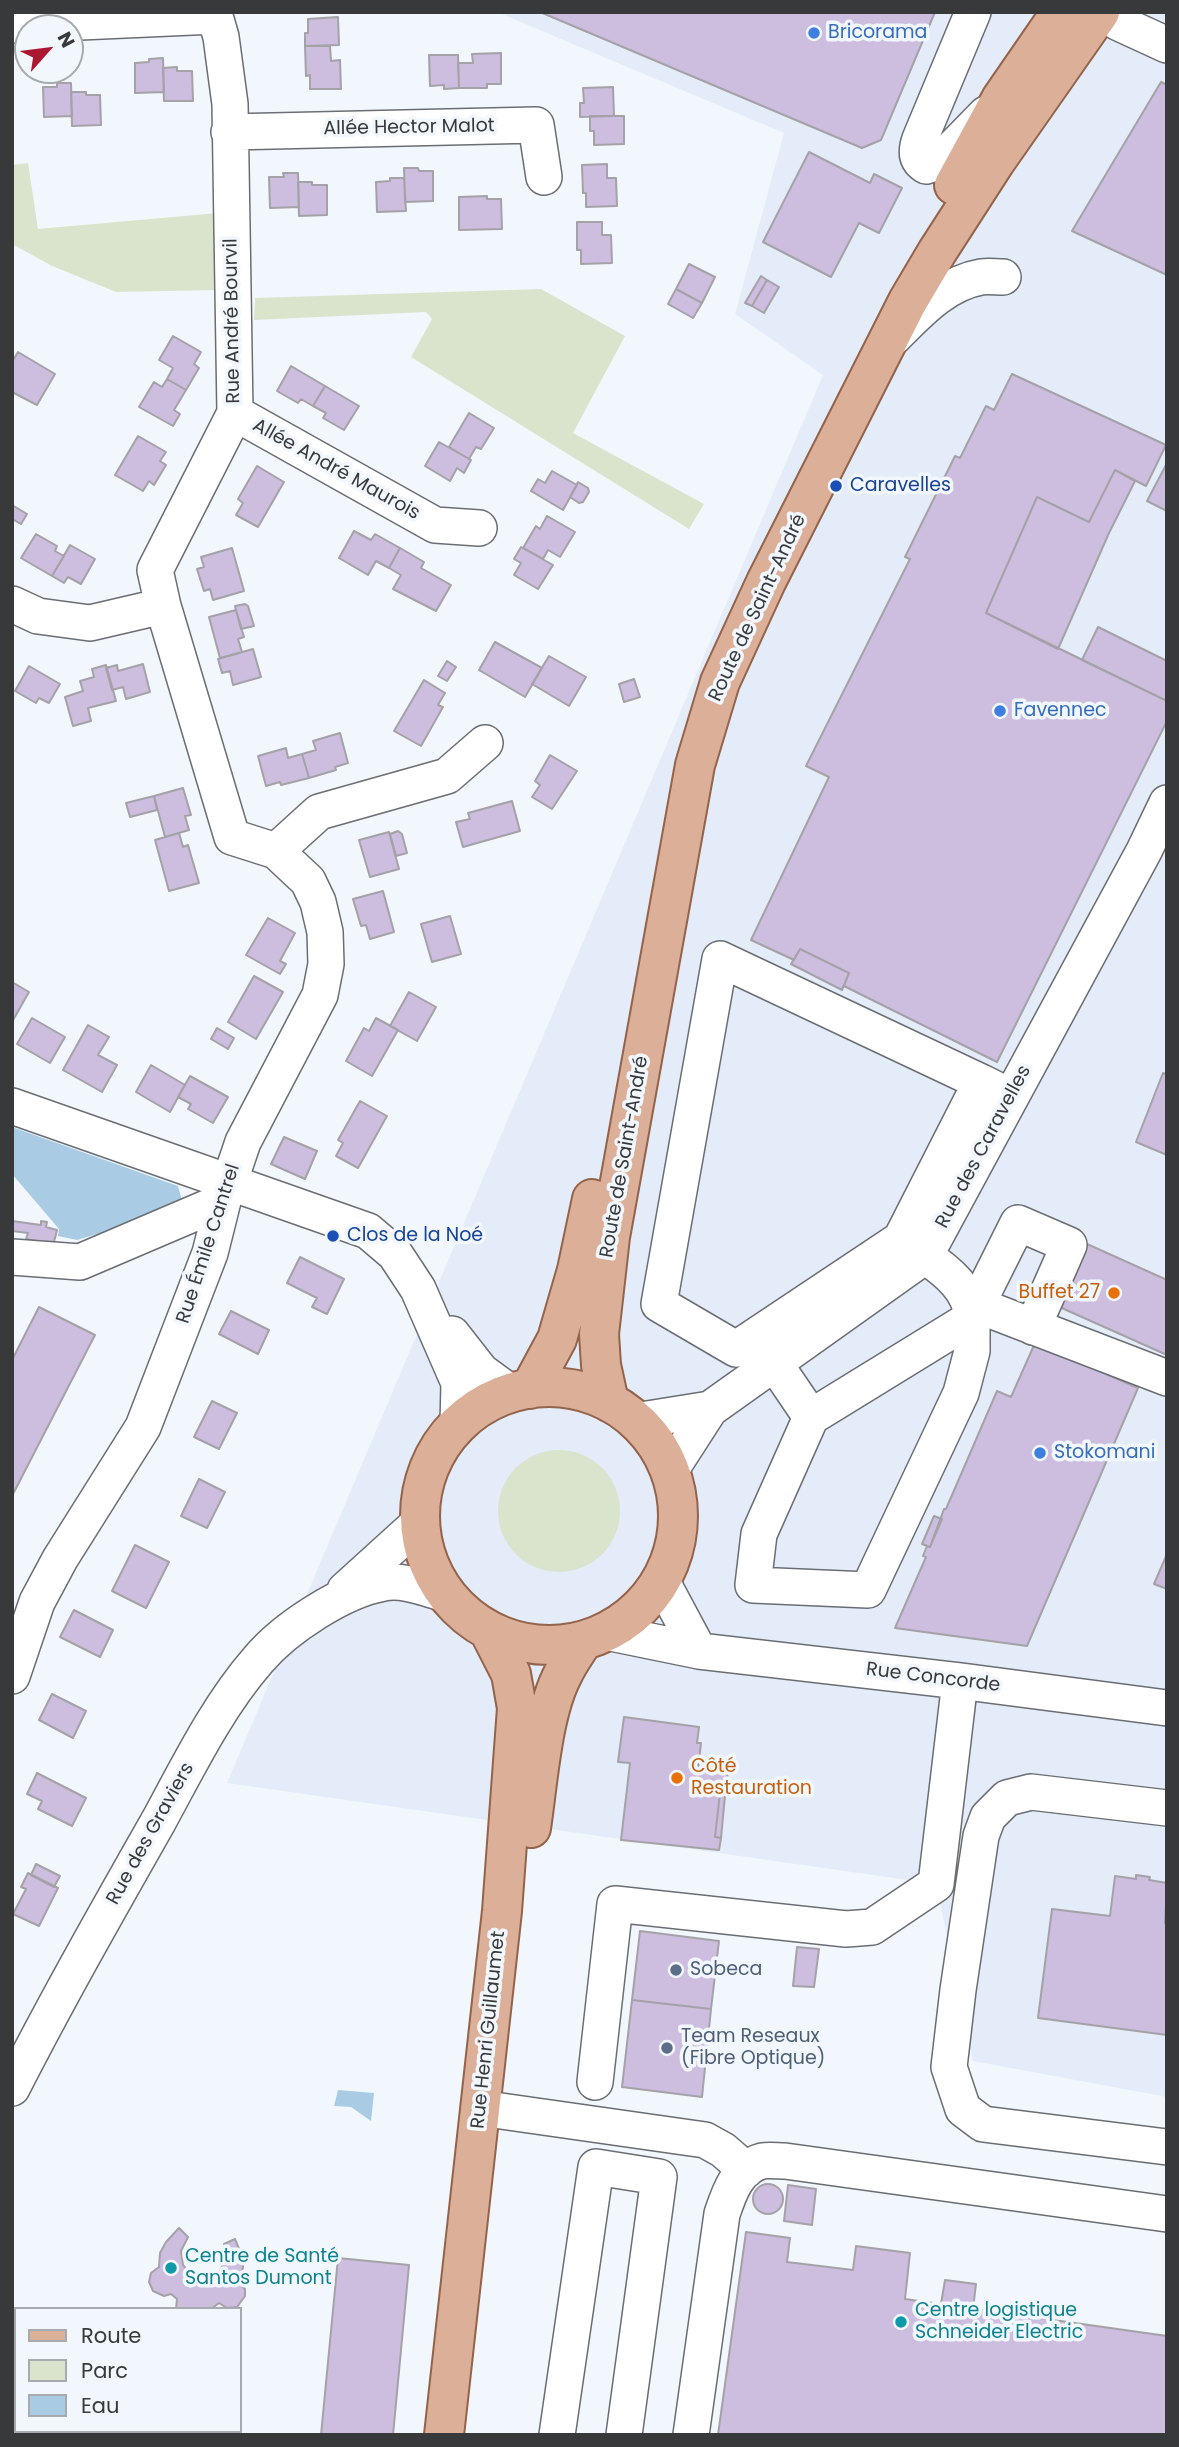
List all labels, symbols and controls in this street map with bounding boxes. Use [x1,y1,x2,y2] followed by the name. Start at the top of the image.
[14,14,84,84] north arrow
[828,22,927,44] place label: Bricorama
[806,25,822,41] marker: Bricorama
[51,27,81,52] text: N
[323,115,495,141] street label: Allée Hector Malot
[220,238,246,404] street label: Rue André Bourvil
[248,415,424,525] street label: Allée André Maurois
[850,475,951,497] place label: Caravelles
[828,478,844,494] marker: Caravelles
[705,511,811,705] street label: Route de Saint-André
[1014,700,1106,722] place label: Favennec
[992,703,1008,719] marker: Favennec
[596,1054,654,1260] street label: Route de Saint-André
[931,1062,1037,1232] street label: Rue des Caravelles
[172,1161,246,1327] street label: Rue Émile Cantrel
[347,1225,483,1247] place label: Clos de la Noé
[325,1228,341,1244] marker: Clos de la Noé
[1019,1282,1100,1304] place label: Buffet 27
[1106,1285,1122,1301] marker: Buffet 27
[1054,1442,1155,1464] place label: Stokomani
[1032,1445,1048,1461] marker: Stokomani
[865,1658,1001,1698] street label: Rue Concorde
[691,1756,812,1800] place label: Côté Restauration
[102,1759,200,1909] street label: Rue des Graviers
[669,1770,685,1786] marker: Côté Restauration
[467,1930,511,2130] street label: Rue Henri Guillaumet
[690,1959,762,1981] place label: Sobeca
[668,1962,684,1978] marker: Sobeca
[681,2026,825,2070] place label: Team Reseaux (Fibre Optique)
[659,2040,675,2056] marker: Team Reseaux (Fibre Optique)
[185,2246,339,2290] place label: Centre de Santé Santos Dumont
[163,2260,179,2276] marker: Centre de Santé Santos Dumont
[915,2300,1083,2344] place label: Centre logistique Schneider Electric
[14,2307,242,2433] legend
[893,2314,909,2330] marker: Centre logistique Schneider Electric
[81,2321,141,2350] text: Route
[81,2356,128,2385] text: Parc
[81,2391,119,2420] text: Eau

